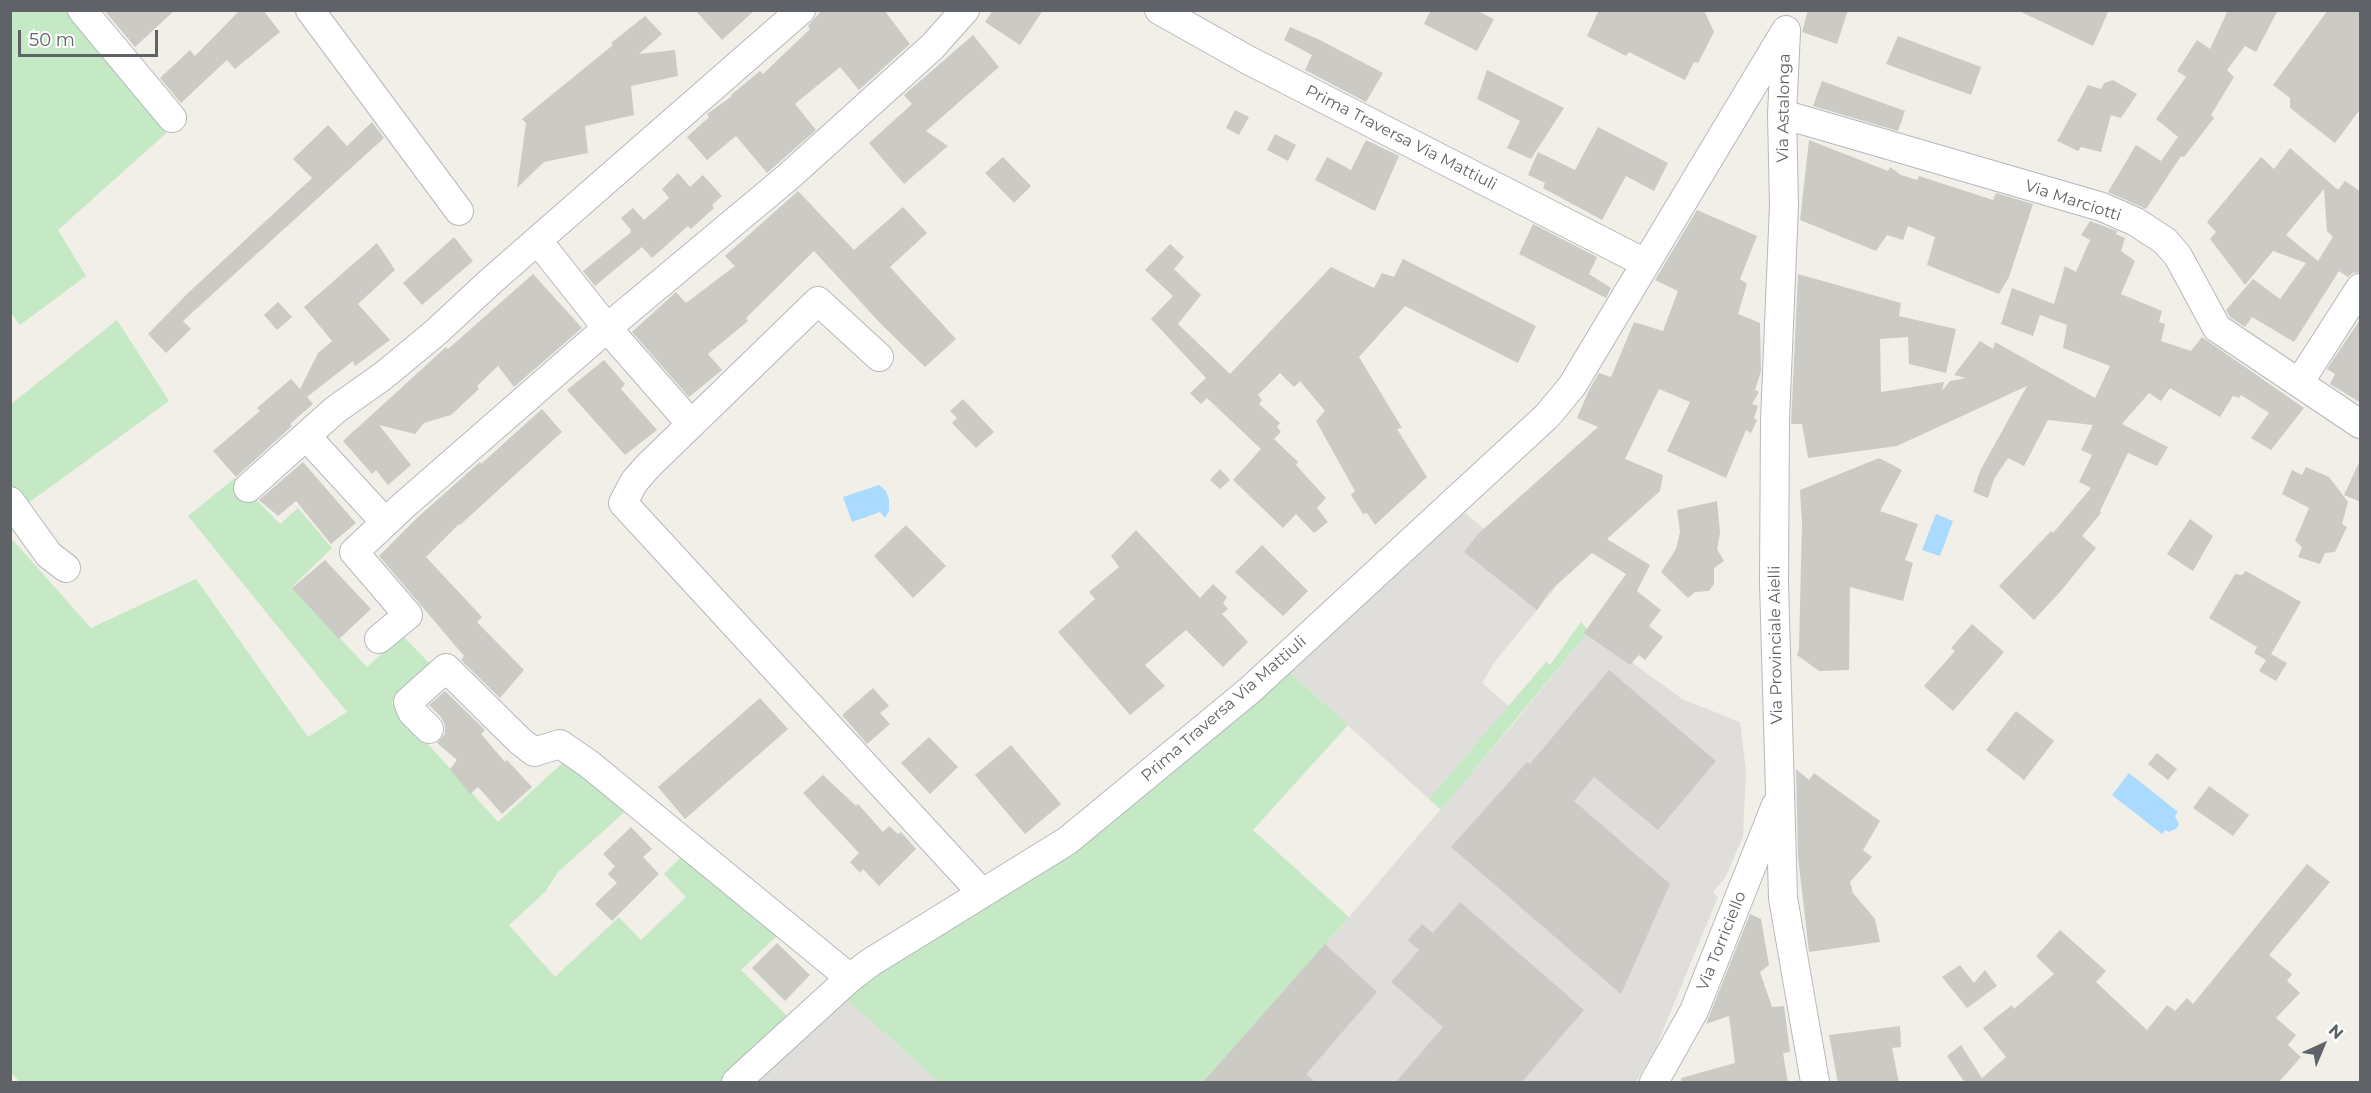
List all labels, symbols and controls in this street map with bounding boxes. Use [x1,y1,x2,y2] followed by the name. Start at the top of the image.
[21,18,160,56] scale bar
[29,29,75,51] text: 50 m
[1773,53,1795,163] street label: Via Astalonga
[1302,81,1500,195] street label: Prima Traversa Via Mattiuli
[2022,176,2124,226] street label: Via Marciotti
[1765,565,1787,725] street label: Via Provinciale Aielli
[1138,632,1310,786] street label: Prima Traversa Via Mattiuli
[1693,888,1751,994] street label: Via Torriciello
[2293,1015,2353,1075] north arrow
[2325,1020,2347,1043] text: N

